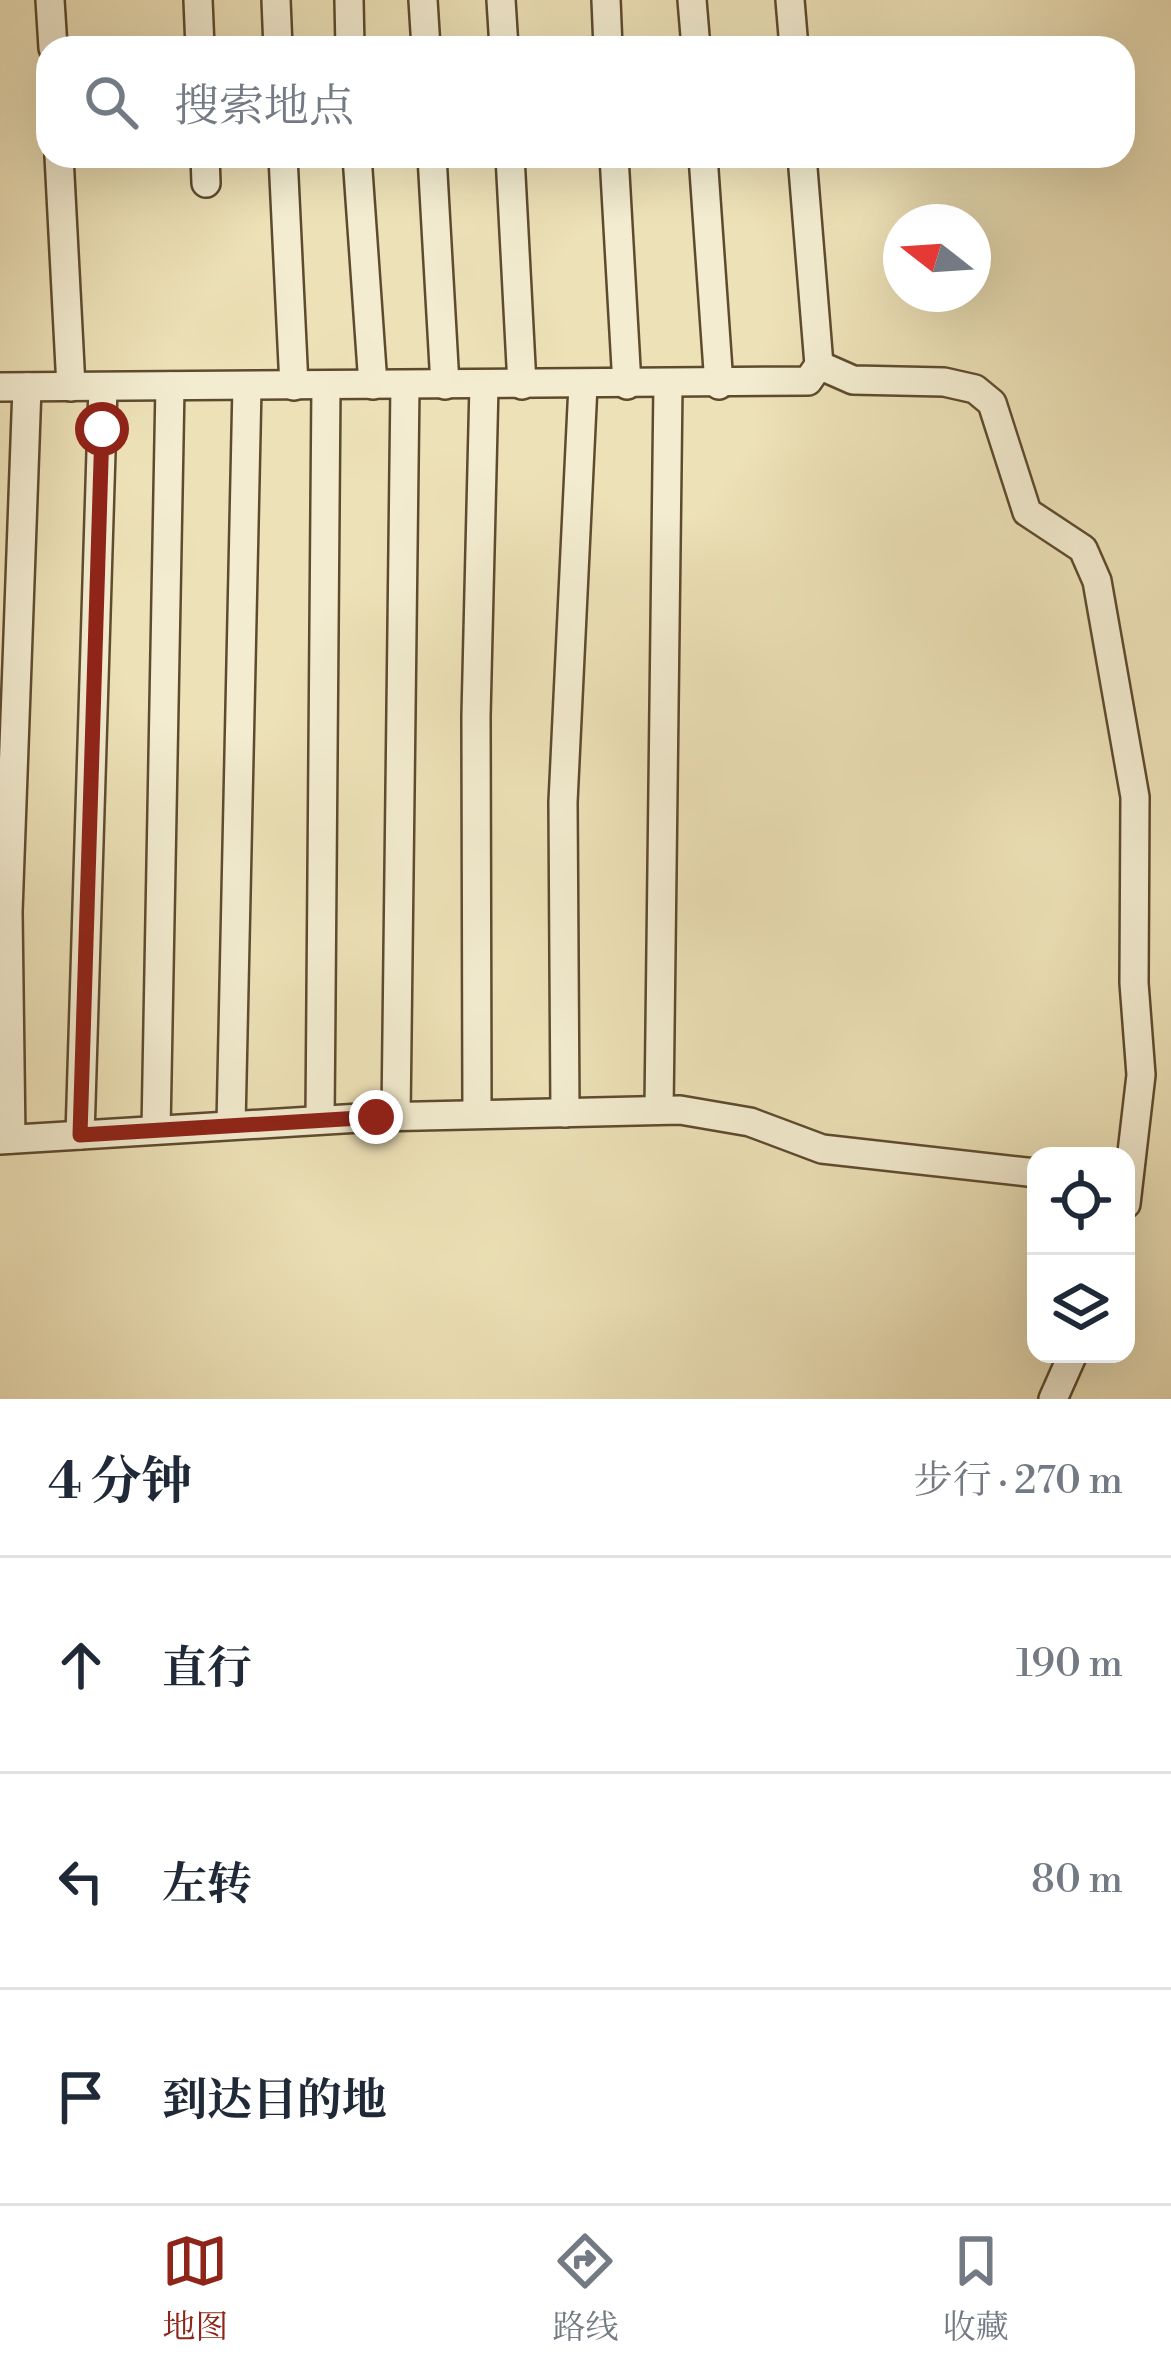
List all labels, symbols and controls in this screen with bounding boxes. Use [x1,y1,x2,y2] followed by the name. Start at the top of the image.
[36,36,1135,168] search box
[78,69,144,135] icon: search
[174,79,354,136] text: 搜索地点
[883,204,991,312] north arrow
[75,402,129,456] route start
[349,1090,403,1144] route end
[1027,1147,1135,1363] map controls
[1027,1147,1135,1255] button: locate
[1027,1255,1135,1363] button: layers
[48,1451,192,1515] text: 4 分钟
[914,1457,1123,1506] text: 步行 · 270 m
[48,1632,114,1698] icon: ahead
[1016,1640,1123,1689] text: 190 m
[162,1641,252,1698] text: 直行
[48,1848,114,1914] icon: left
[1031,1856,1123,1905] text: 80 m
[162,1857,252,1914] text: 左转
[48,2064,114,2130] icon: arrive
[162,2073,387,2130] text: 到达目的地
[162,2228,228,2349] tab: 地图
[552,2228,618,2349] tab: 路线
[943,2228,1009,2349] tab: 收藏

